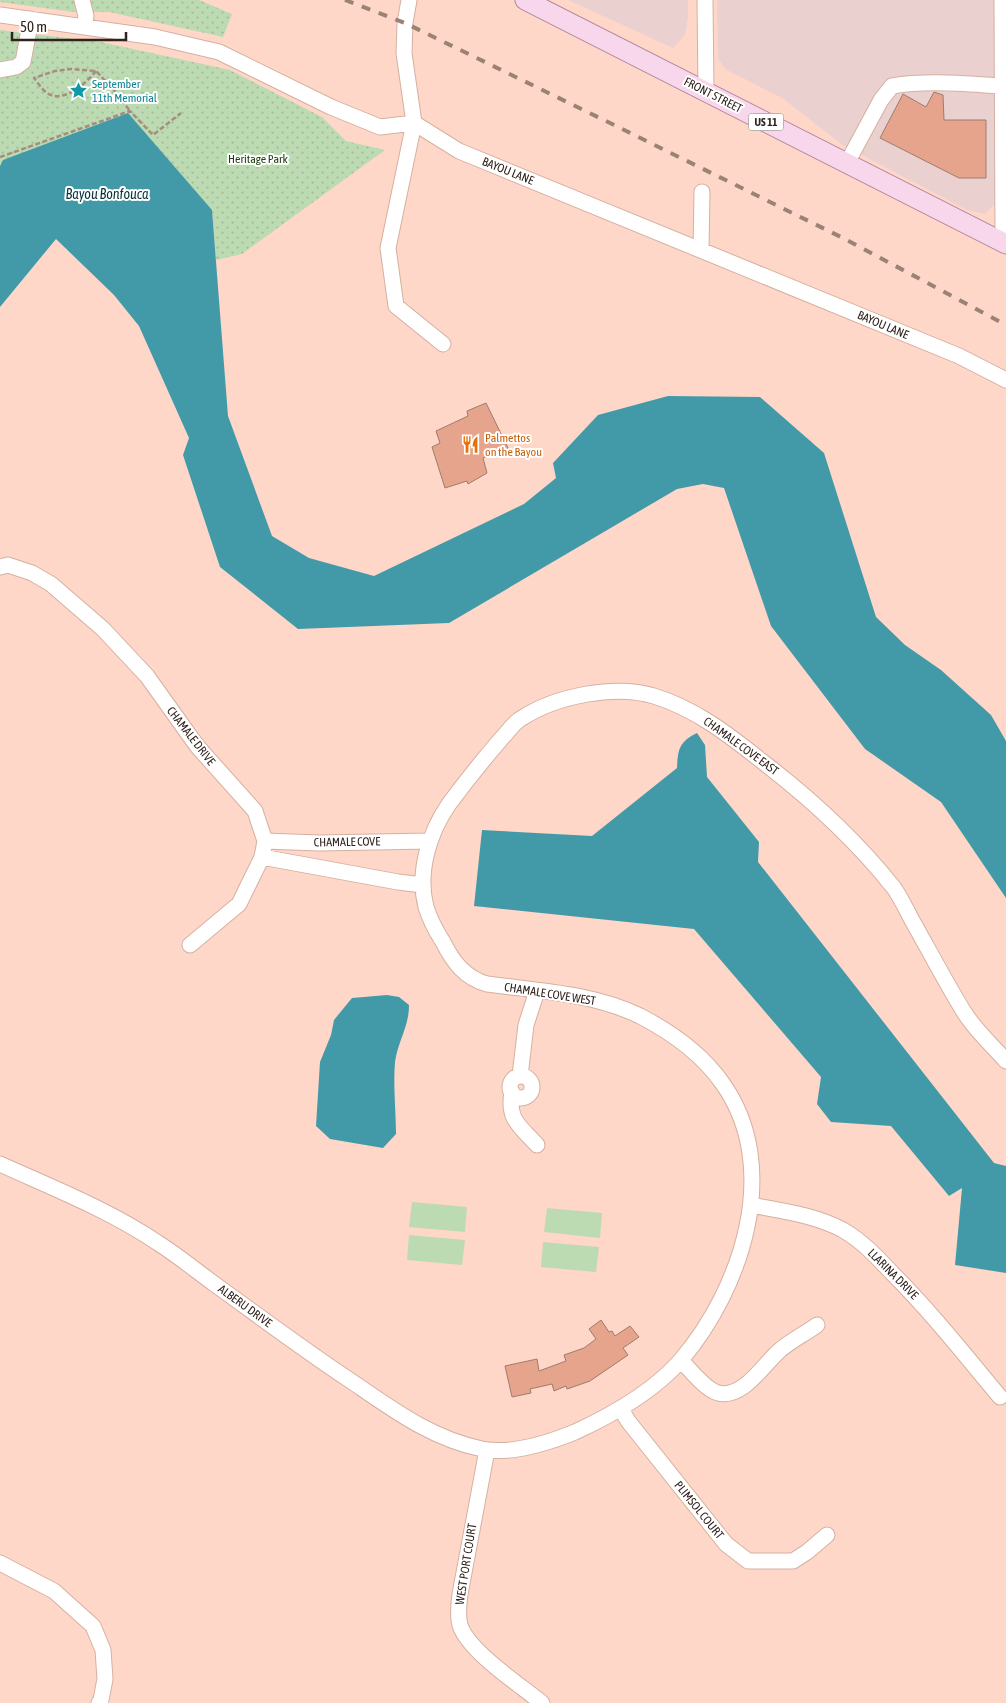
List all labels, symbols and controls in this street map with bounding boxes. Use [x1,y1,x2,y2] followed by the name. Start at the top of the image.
[12,10,126,42] scale bar
[20,18,47,35] text: 50 m
[682,74,745,116] street label: FRONT STREET
[92,77,158,105] place label: September 11th Memorial
[68,81,88,101] place icon: September 11th Memorial
[748,114,784,130] road number: US 11
[228,152,289,166] park label: Heritage Park
[480,154,536,188] street label: BAYOU LANE
[66,186,149,202] water label: Bayou Bonfouca
[855,308,911,342] street label: BAYOU LANE
[485,431,542,459] place label: Palmettos on the Bayou
[461,435,481,455] restaurant icon: Palmettos on the Bayou
[164,704,218,768] street label: CHAMALE DRIVE
[701,714,782,778] street label: CHAMALE COVE EAST
[314,834,380,850] street label: CHAMALE COVE
[503,980,597,1008] street label: CHAMALE COVE WEST
[865,1246,921,1302] street label: LLARINA DRIVE
[215,1282,275,1330] street label: ALBERU DRIVE
[671,1478,727,1542] street label: PLIMSOL COURT
[453,1522,479,1606] street label: WEST PORT COURT

